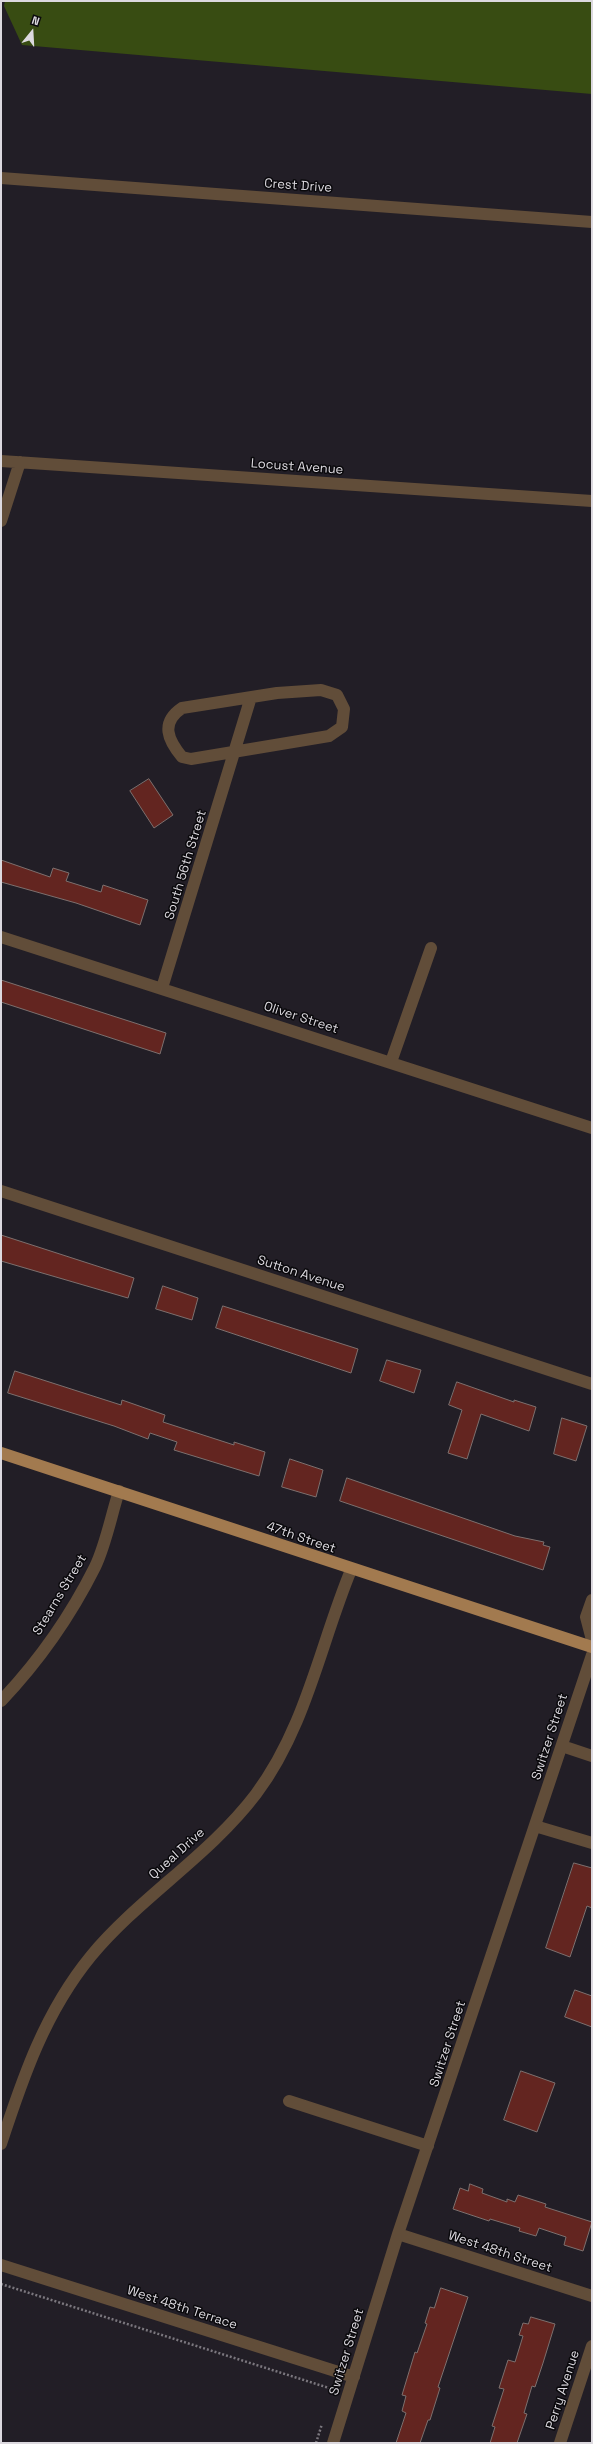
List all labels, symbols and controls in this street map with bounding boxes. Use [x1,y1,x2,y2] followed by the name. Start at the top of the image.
[12,12,52,52] north arrow
[30,13,41,28] text: N
[264,176,332,196] street label: Crest Drive
[250,456,344,478] street label: Locust Avenue
[162,808,210,922] street label: South 56th Street
[262,999,340,1037] street label: Oliver Street
[255,1252,347,1296] street label: Sutton Avenue
[264,1519,338,1557] street label: 47th Street
[30,1552,90,1638] street label: Stearns Street
[529,1692,571,1782] street label: Switzer Street
[146,1825,208,1883] street label: Queal Drive
[427,1999,469,2089] street label: Switzer Street
[446,2228,554,2276] street label: West 48th Street
[125,2283,239,2333] street label: West 48th Terrace
[326,2307,368,2397] street label: Switzer Street
[543,2348,583,2432] street label: Perry Avenue

